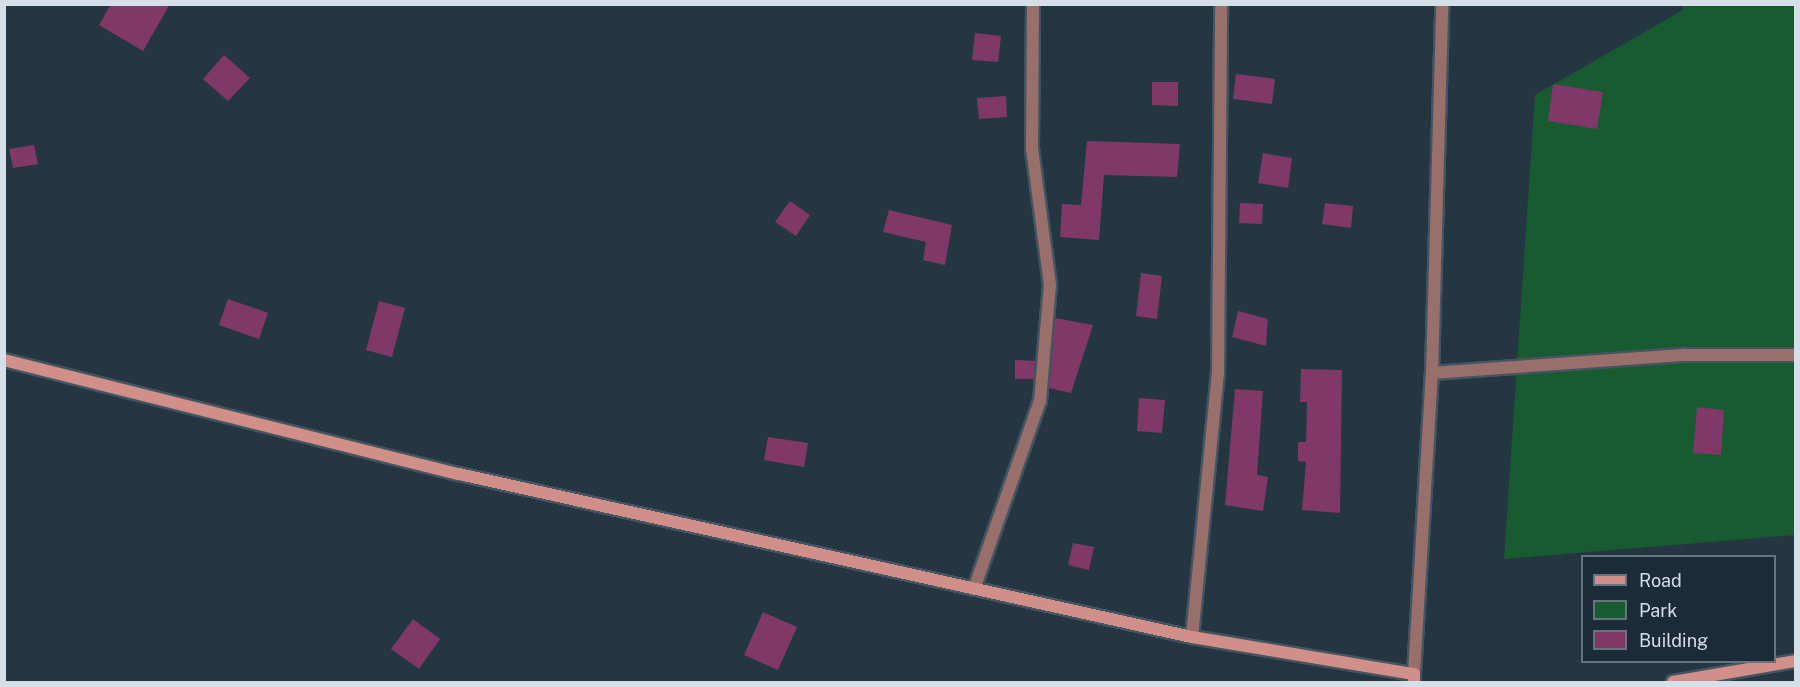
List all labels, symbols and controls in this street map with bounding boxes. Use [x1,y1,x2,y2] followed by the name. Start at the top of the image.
[1581,555,1776,663] legend
[1639,570,1682,591] text: Road
[1639,600,1677,621] text: Park
[1639,630,1708,651] text: Building

